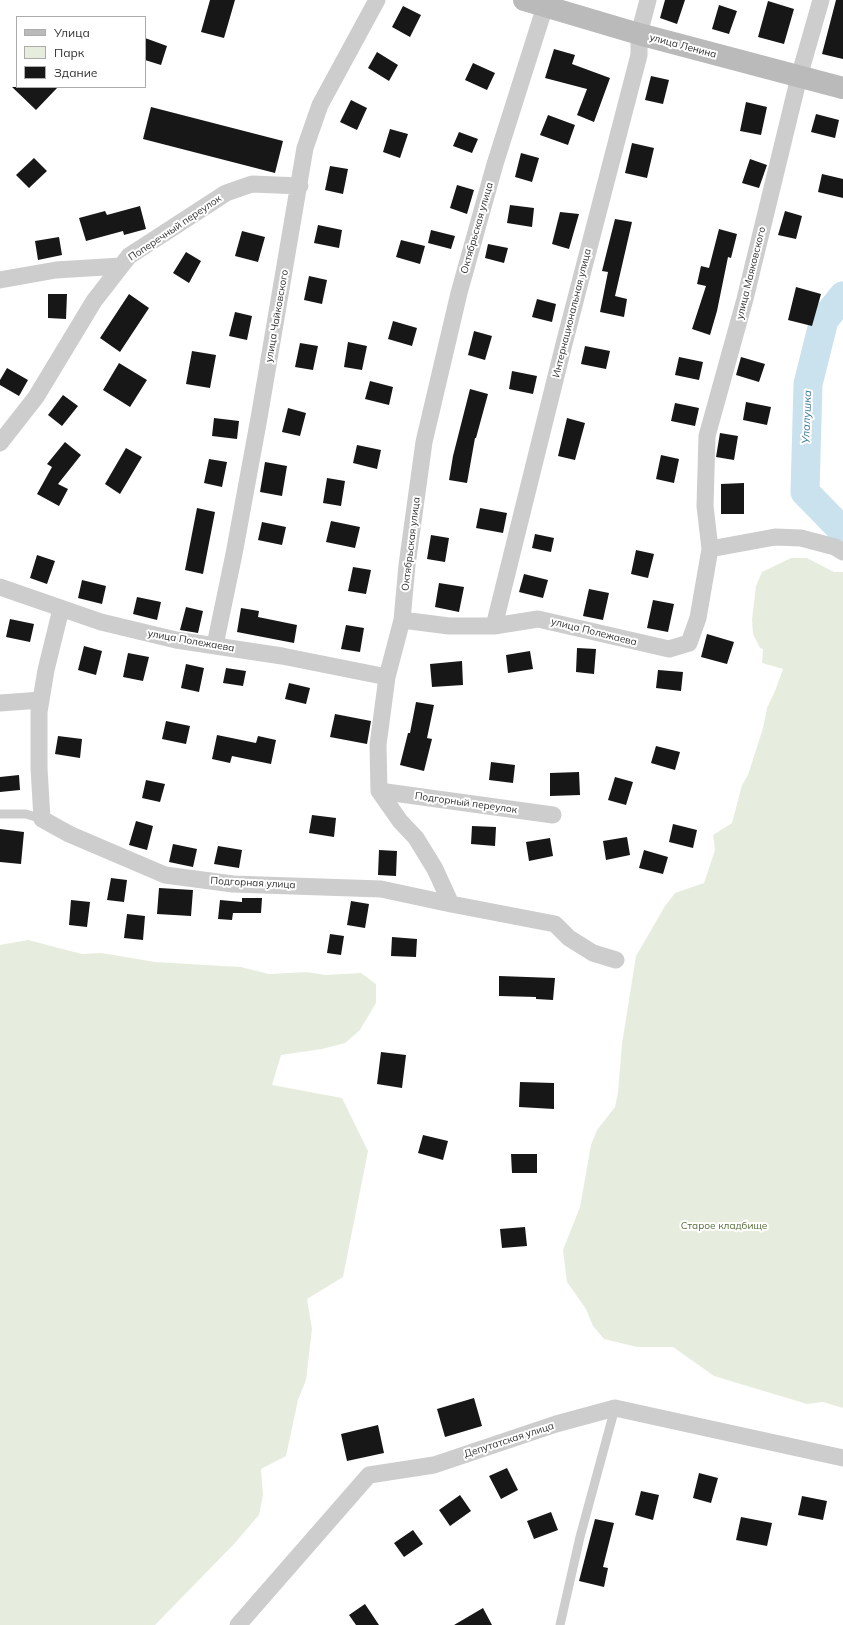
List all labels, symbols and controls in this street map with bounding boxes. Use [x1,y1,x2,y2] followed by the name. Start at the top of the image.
[16,16,146,88] legend
[54,25,90,40] text: Улица
[648,31,718,61] street label: улица Ленина
[54,45,84,60] text: Парк
[54,65,97,80] text: Здание
[458,181,496,275] street label: Октябрьская улица
[126,192,224,264] street label: Поперечный переулок
[734,225,768,321] street label: улица Маяковского
[550,247,594,379] street label: Интернациональная улица
[263,269,291,363] street label: улица Чайковского
[799,390,815,444] water label: Улалушка
[399,496,423,592] street label: Октябрьская улица
[550,616,638,648] street label: улица Полежаева
[147,627,235,655] street label: улица Полежаева
[414,790,518,816] street label: Подгорный переулок
[210,875,296,891] street label: Подгорная улица
[681,1220,767,1232] park label: Старое кладбище
[462,1420,556,1460] street label: Депутатская улица

